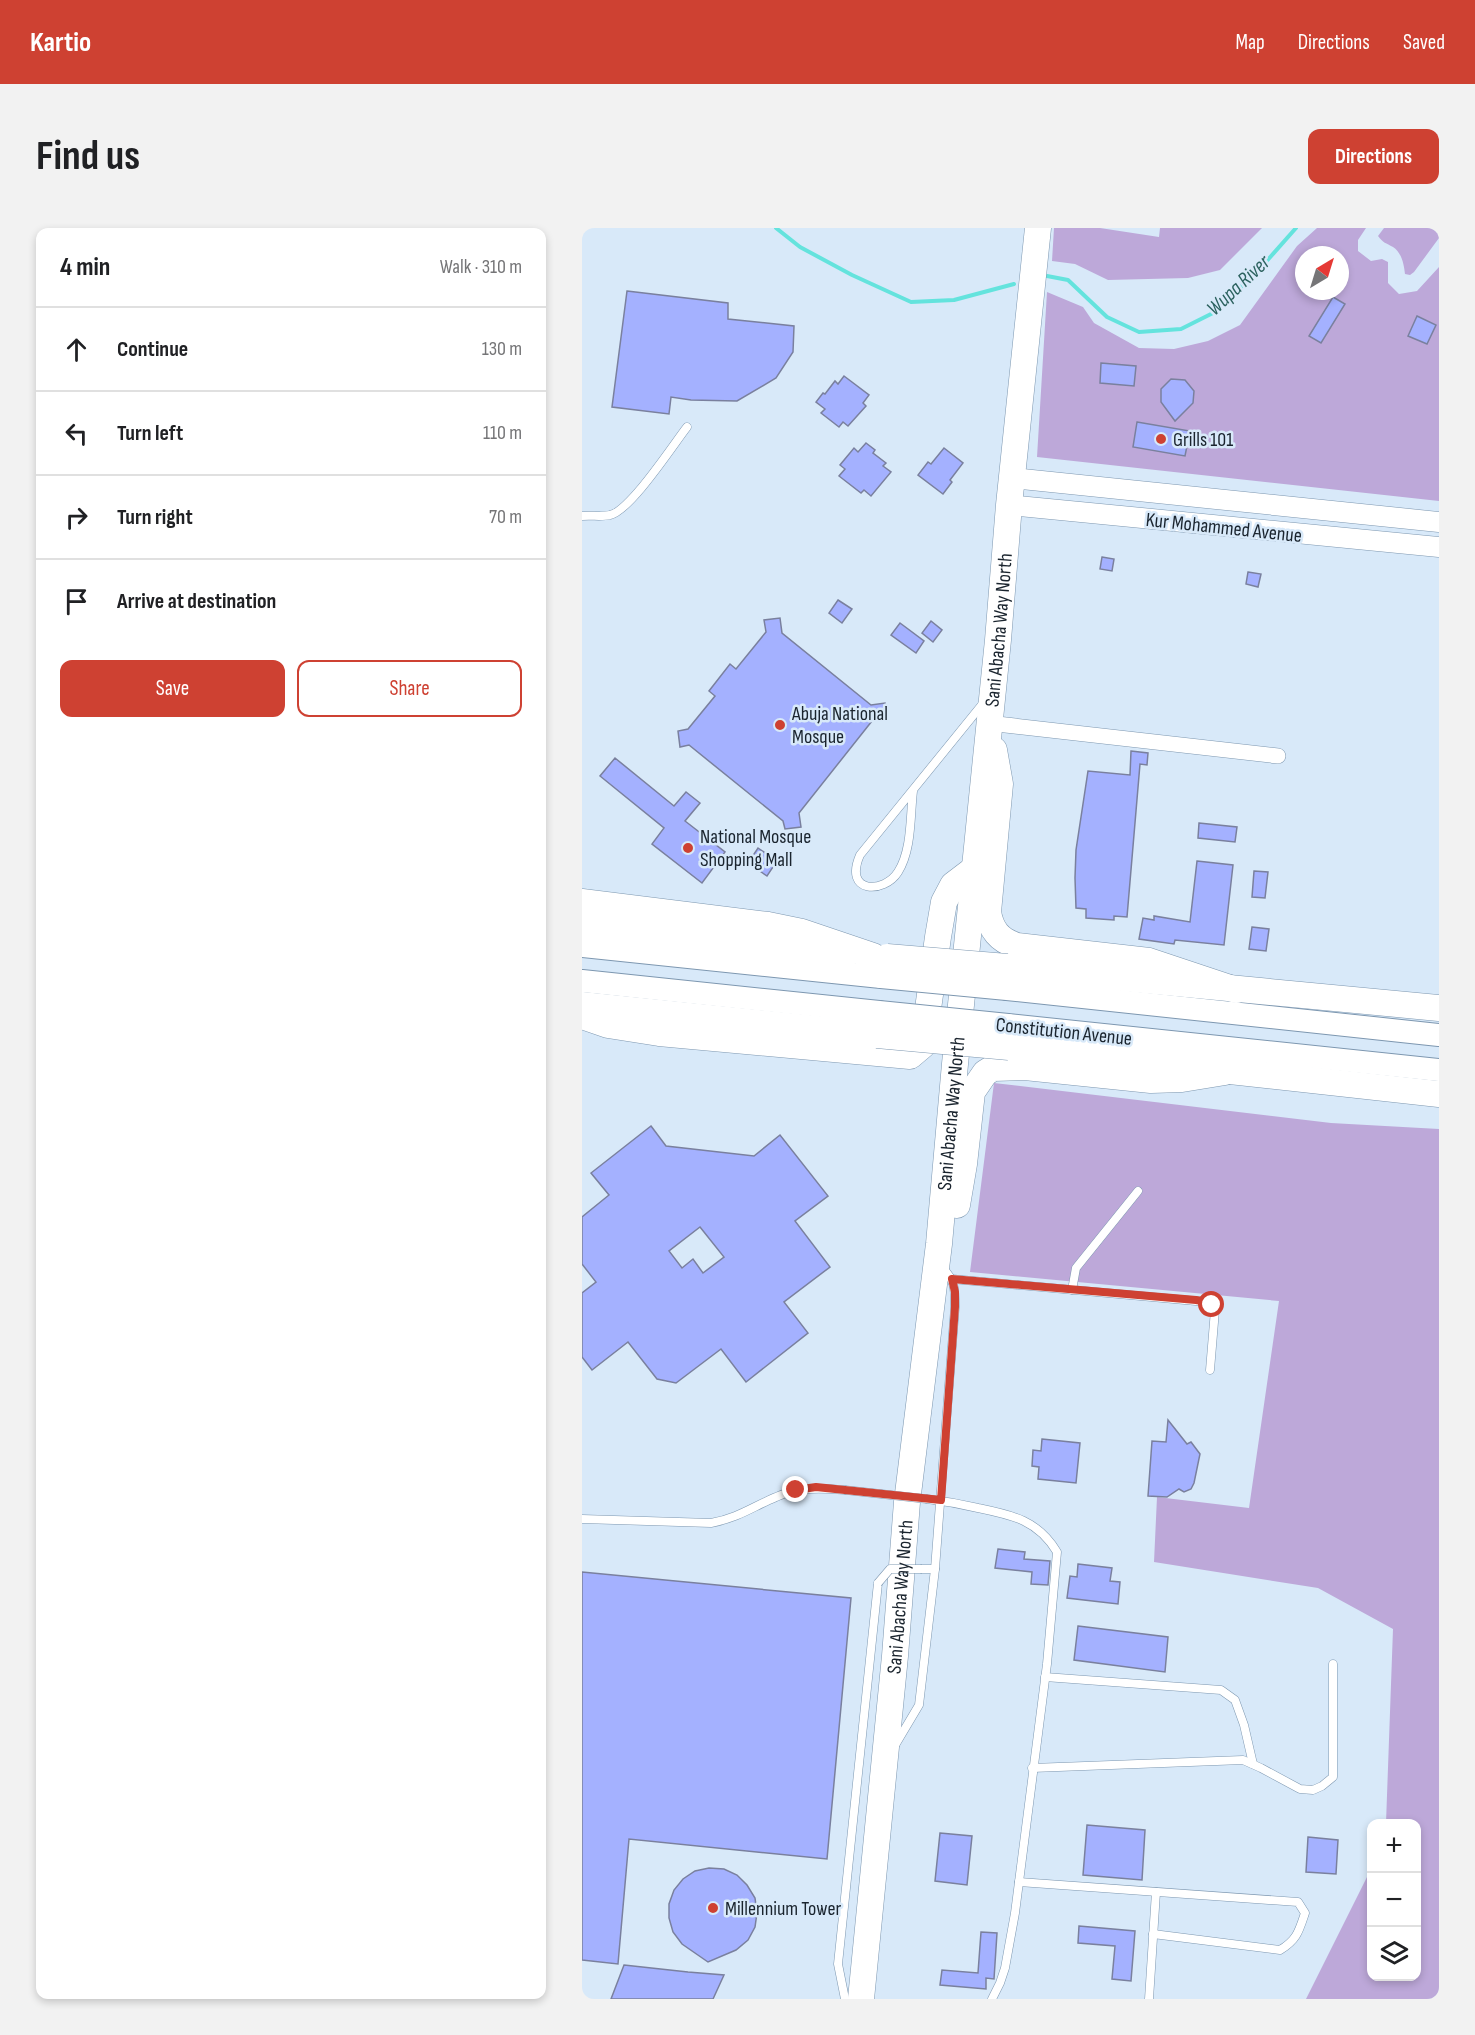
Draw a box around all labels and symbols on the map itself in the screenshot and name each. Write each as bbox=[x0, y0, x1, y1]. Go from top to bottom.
north arrow bbox=[1295, 246, 1349, 300]
water label: Wupa River bbox=[1202, 249, 1276, 321]
place label: Grills 101 bbox=[1173, 428, 1233, 452]
marker: Grills 101 bbox=[1154, 432, 1168, 446]
street label: Kur Mohammed Avenue bbox=[1145, 508, 1303, 548]
street label: Sani Abacha Way North bbox=[980, 552, 1018, 708]
place label: Abuja National Mosque bbox=[791, 702, 888, 749]
marker: Abuja National Mosque bbox=[773, 718, 787, 732]
place label: National Mosque Shopping Mall bbox=[700, 825, 811, 872]
marker: National Mosque Shopping Mall bbox=[681, 841, 695, 855]
street label: Constitution Avenue bbox=[995, 1013, 1133, 1051]
street label: Sani Abacha Way North bbox=[933, 1036, 971, 1192]
route start bbox=[1198, 1291, 1224, 1317]
route end bbox=[782, 1476, 808, 1502]
street label: Sani Abacha Way North bbox=[882, 1519, 919, 1675]
place label: Millennium Tower bbox=[725, 1897, 841, 1921]
marker: Millennium Tower bbox=[706, 1901, 720, 1915]

